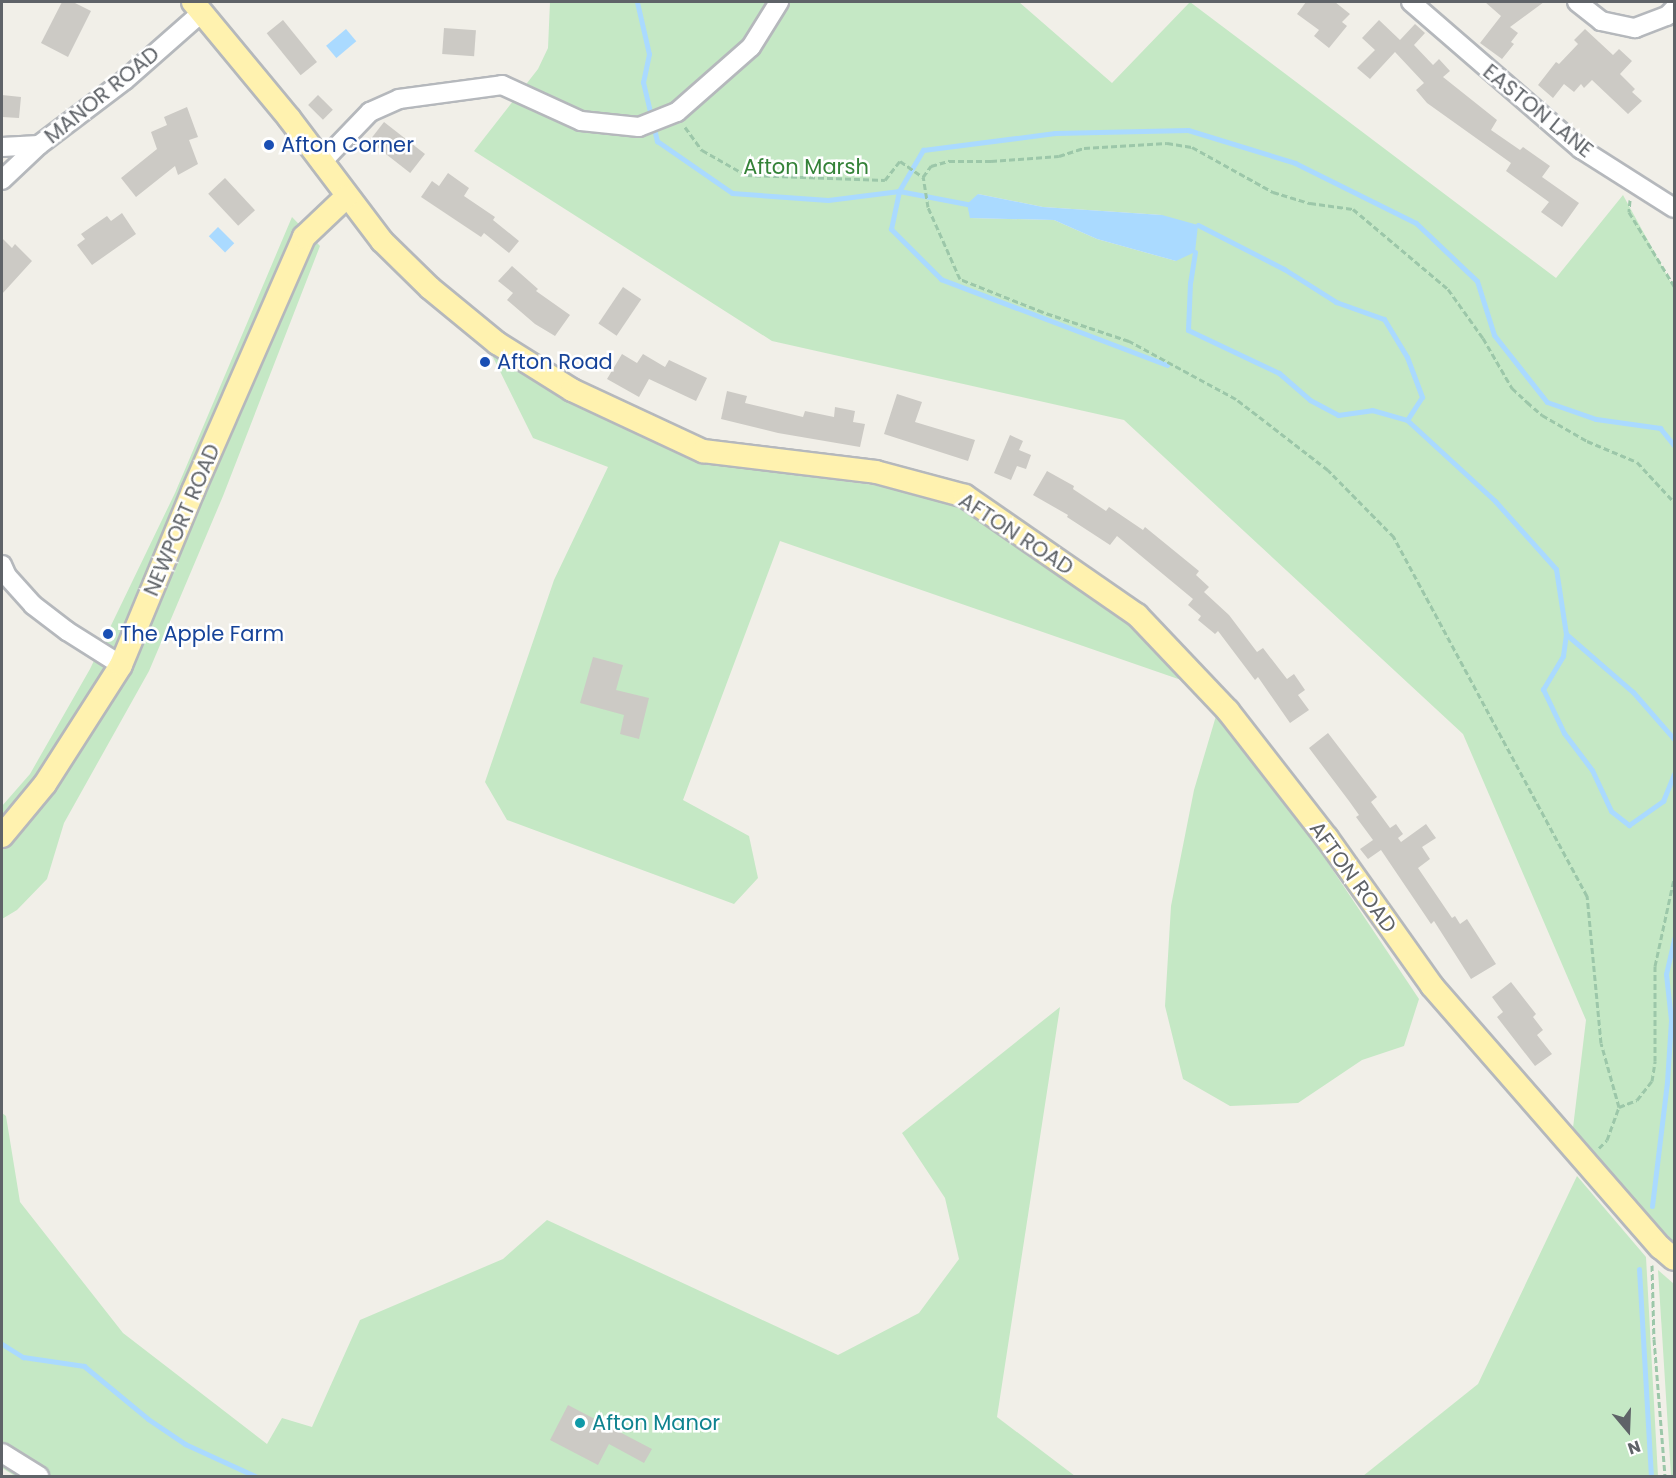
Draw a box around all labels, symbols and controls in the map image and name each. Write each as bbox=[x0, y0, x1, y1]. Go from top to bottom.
street label: MANOR ROAD bbox=[40, 41, 164, 149]
street label: EASTON LANE bbox=[1478, 59, 1598, 163]
place label: Afton Corner bbox=[281, 132, 414, 158]
marker: Afton Corner bbox=[262, 138, 276, 152]
park label: Afton Marsh bbox=[743, 154, 869, 180]
place label: Afton Road bbox=[497, 349, 613, 375]
marker: Afton Road bbox=[478, 355, 492, 369]
street label: NEWPORT ROAD bbox=[139, 440, 225, 600]
street label: AFTON ROAD bbox=[954, 488, 1078, 580]
place label: The Apple Farm bbox=[120, 621, 284, 647]
marker: The Apple Farm bbox=[101, 627, 115, 641]
street label: AFTON ROAD bbox=[1304, 817, 1402, 937]
north arrow bbox=[1598, 1400, 1658, 1460]
place label: Afton Manor bbox=[592, 1410, 720, 1436]
marker: Afton Manor bbox=[573, 1416, 587, 1430]
text: N bbox=[1625, 1435, 1643, 1460]

